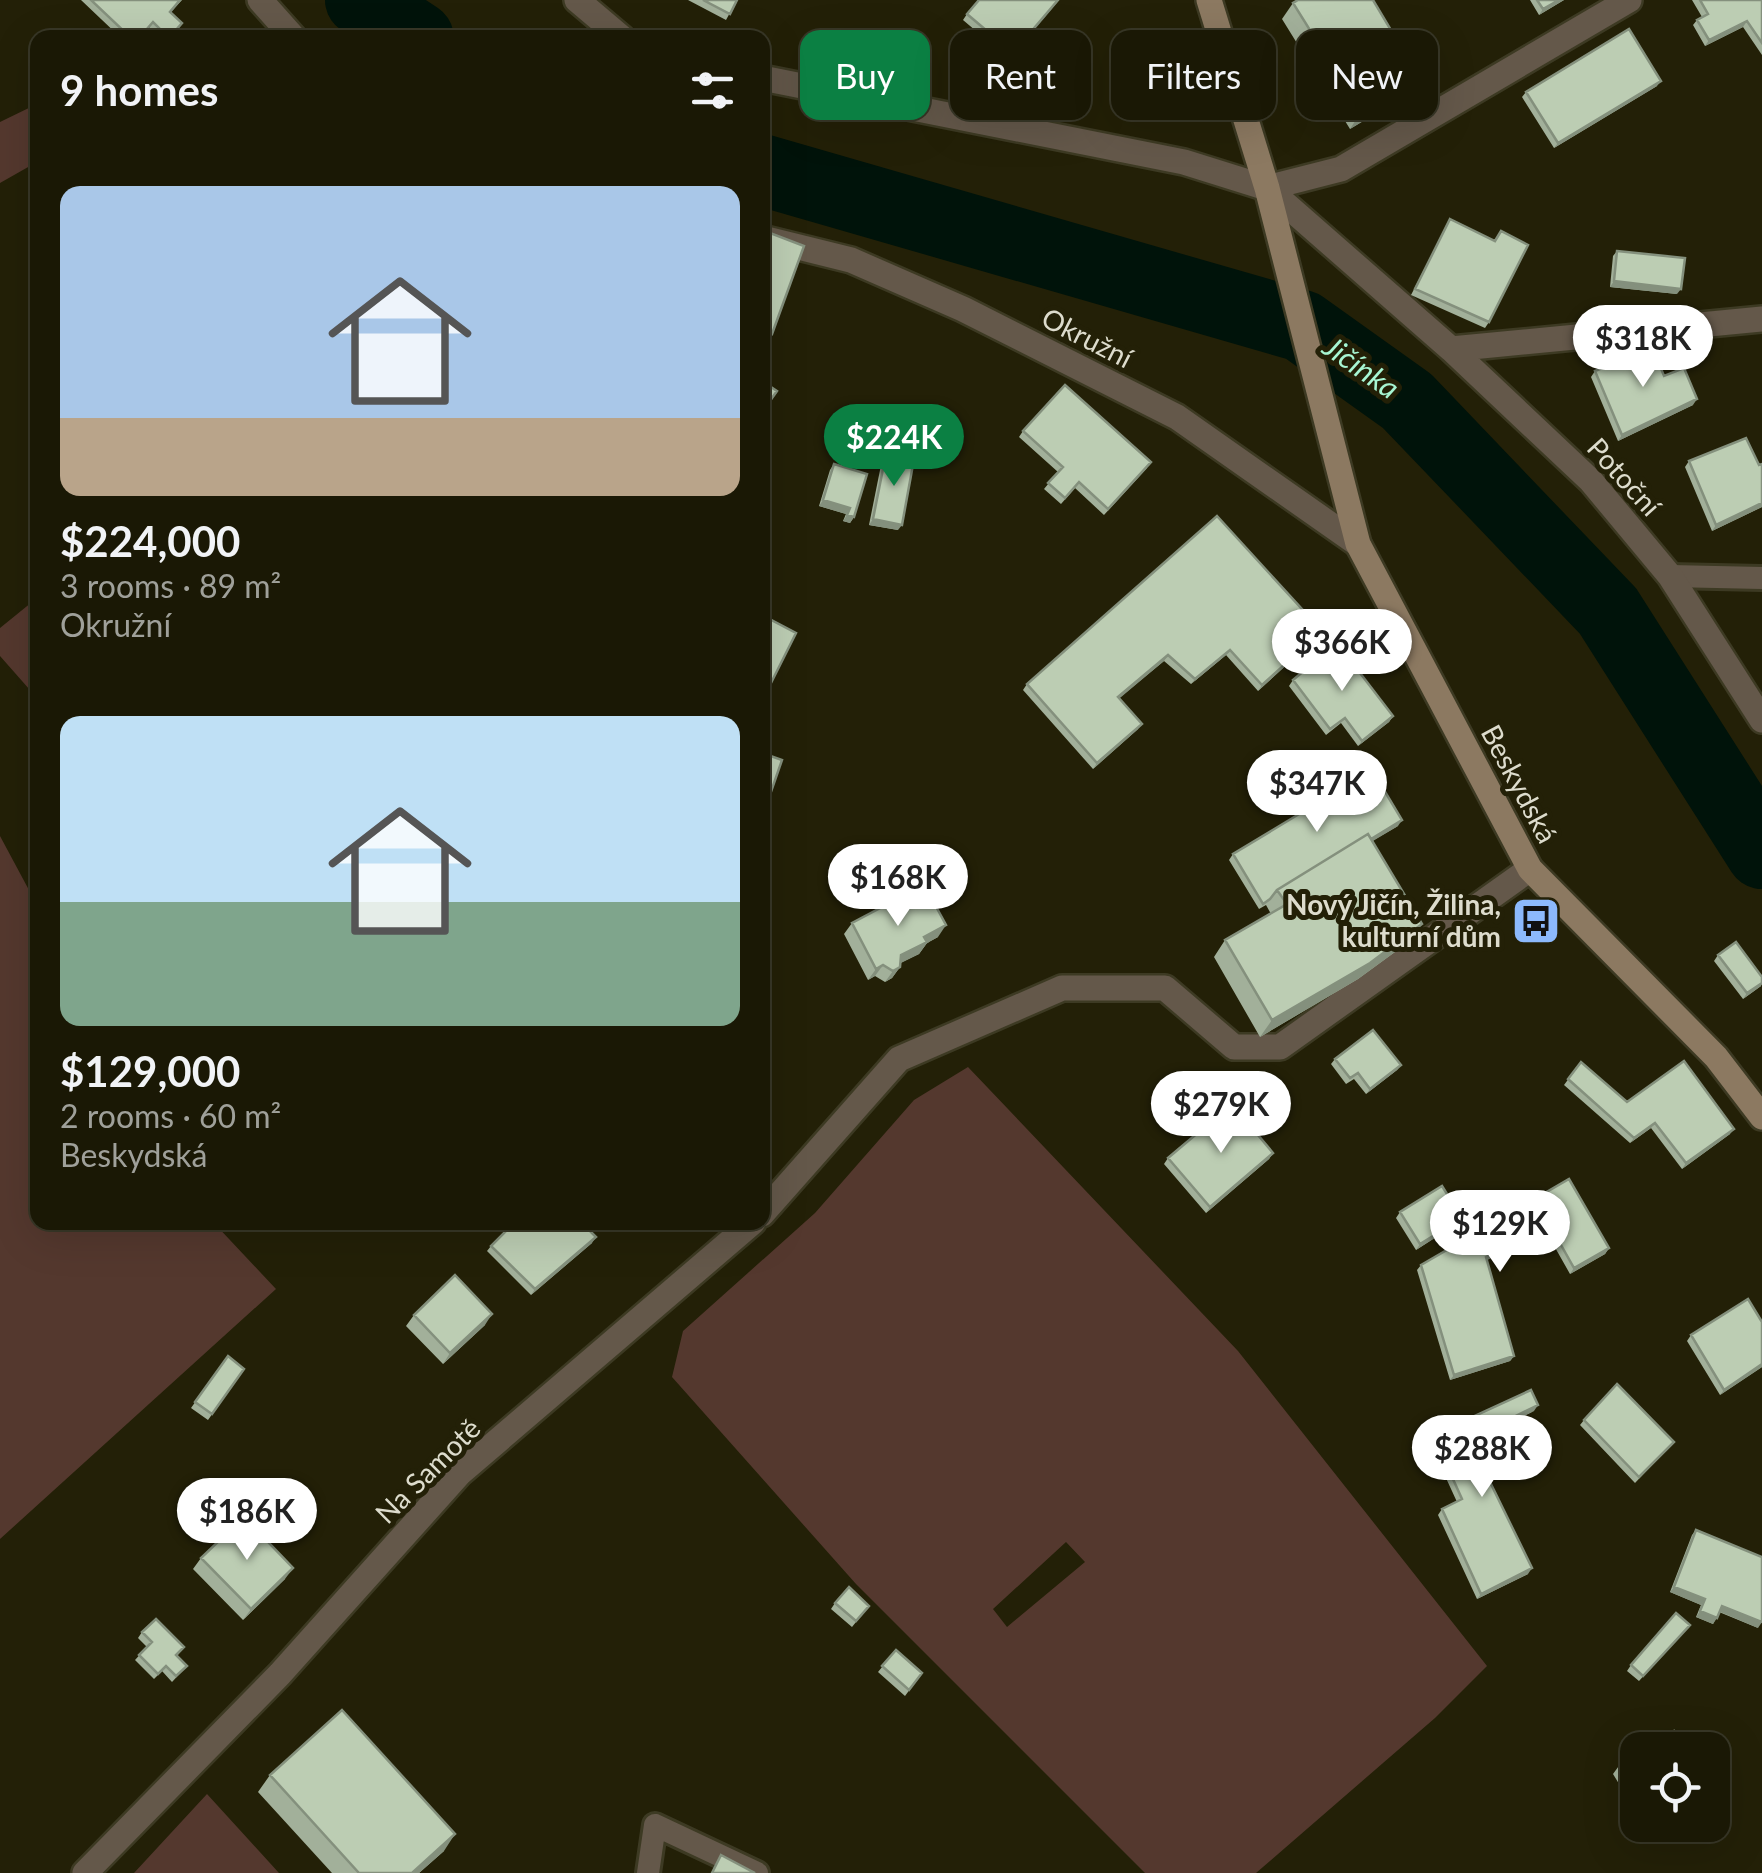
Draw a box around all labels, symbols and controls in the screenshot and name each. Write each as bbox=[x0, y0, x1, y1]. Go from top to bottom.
chip: Buy bbox=[800, 30, 930, 120]
chip: Rent bbox=[950, 30, 1091, 120]
chip: Filters bbox=[1111, 30, 1276, 120]
chip: New bbox=[1296, 30, 1438, 120]
icon: filters bbox=[685, 63, 740, 118]
text: 9 homes bbox=[60, 65, 218, 115]
icon: home bbox=[310, 251, 490, 431]
street label: Okružní bbox=[1036, 300, 1140, 375]
pin: $318K bbox=[1573, 305, 1713, 390]
text: $318K bbox=[1595, 318, 1691, 357]
water label: Jičínka bbox=[1317, 327, 1407, 405]
pin: $224K bbox=[824, 404, 964, 489]
text: $224K bbox=[846, 417, 942, 456]
street label: Potoční bbox=[1581, 430, 1669, 523]
text: $224,000 bbox=[60, 516, 240, 566]
text: 3 rooms · 89 m² bbox=[60, 566, 281, 605]
text: Okružní bbox=[60, 605, 171, 644]
pin: $366K bbox=[1272, 609, 1412, 694]
text: $366K bbox=[1294, 622, 1390, 661]
street label: Beskydská bbox=[1475, 719, 1565, 848]
pin: $347K bbox=[1247, 750, 1387, 835]
text: $347K bbox=[1269, 763, 1365, 802]
icon: home bbox=[310, 781, 490, 961]
pin: $168K bbox=[828, 844, 968, 929]
text: $168K bbox=[850, 857, 946, 896]
place label: Nový Jičín, Žilina, kulturní dům bbox=[1286, 887, 1501, 953]
bus stop icon: Nový Jičín, Žilina, kulturní dům bbox=[1510, 895, 1562, 947]
text: $129,000 bbox=[60, 1046, 240, 1096]
pin: $279K bbox=[1151, 1071, 1291, 1156]
text: $279K bbox=[1173, 1084, 1269, 1123]
text: 2 rooms · 60 m² bbox=[60, 1096, 281, 1135]
text: Beskydská bbox=[60, 1135, 207, 1174]
pin: $129K bbox=[1430, 1190, 1570, 1275]
text: $129K bbox=[1452, 1203, 1548, 1242]
street label: Na Samotě bbox=[368, 1411, 487, 1530]
pin: $288K bbox=[1412, 1415, 1552, 1500]
text: $288K bbox=[1434, 1428, 1530, 1467]
pin: $186K bbox=[177, 1478, 317, 1563]
text: $186K bbox=[199, 1491, 295, 1530]
map controls bbox=[1620, 1732, 1730, 1842]
button: locate bbox=[1620, 1732, 1730, 1842]

